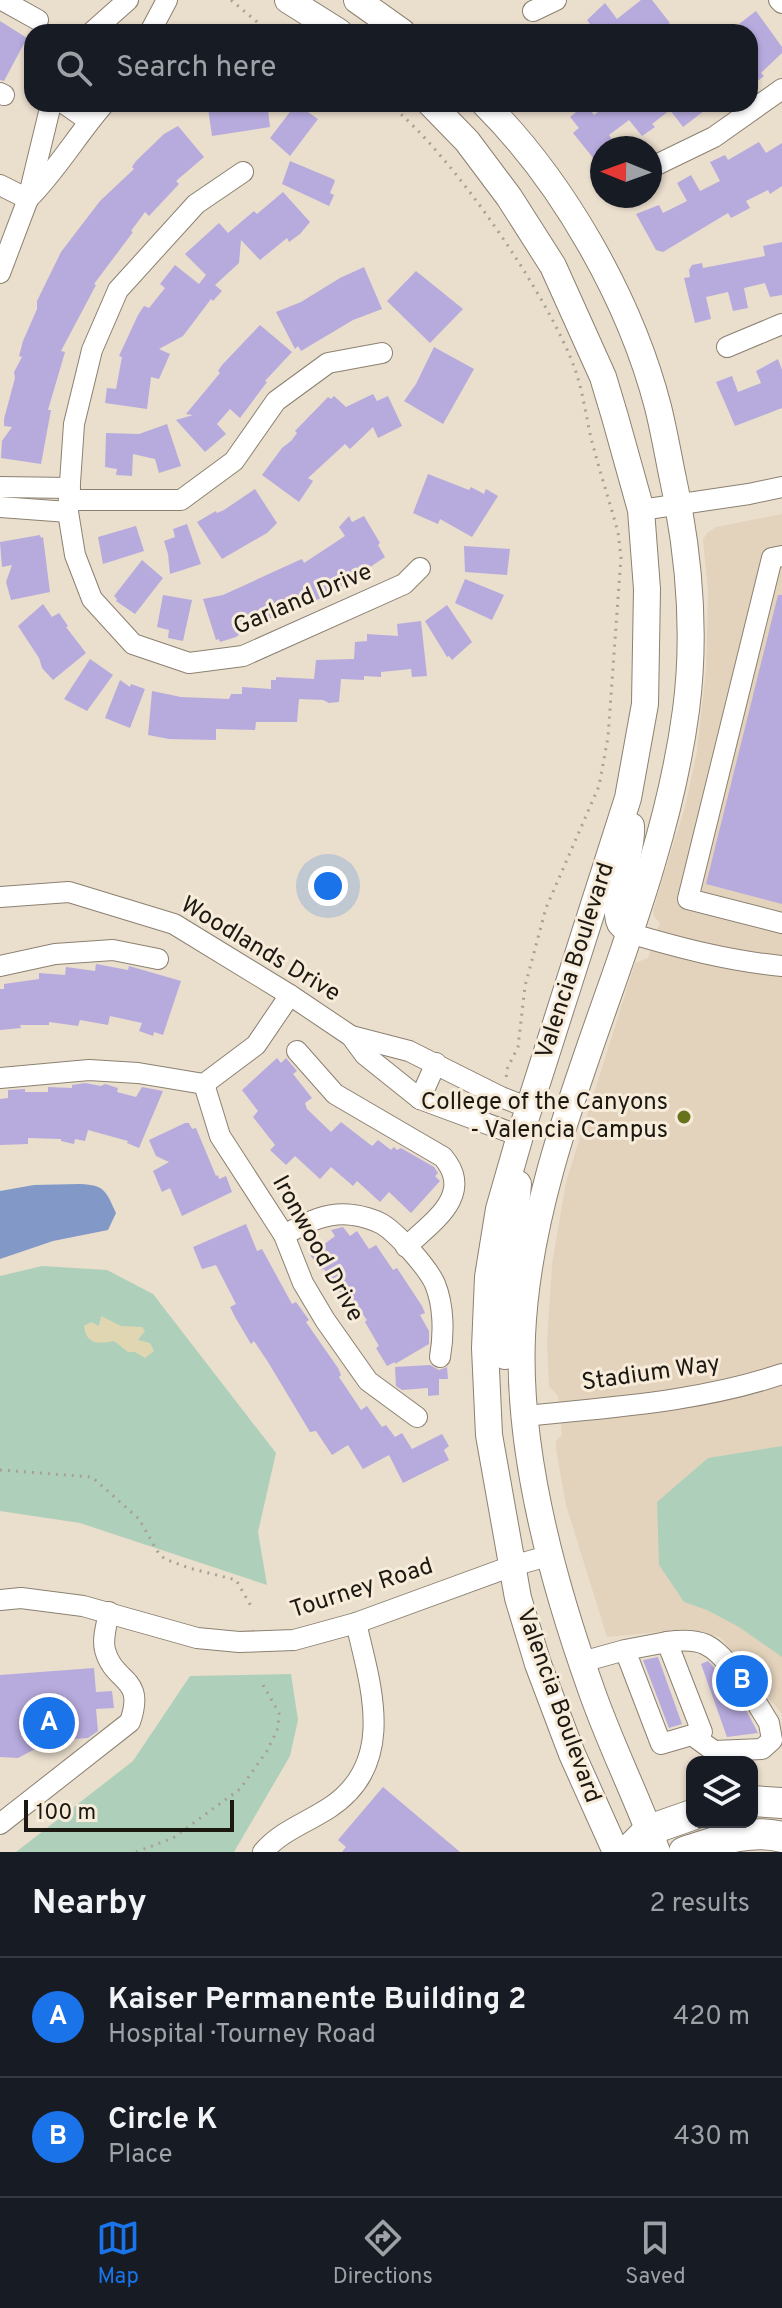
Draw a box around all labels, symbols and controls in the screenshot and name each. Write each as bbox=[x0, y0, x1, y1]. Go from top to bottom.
search box bbox=[24, 24, 758, 112]
icon: search bbox=[52, 46, 96, 90]
text: Search here bbox=[116, 50, 276, 87]
north arrow bbox=[590, 136, 662, 208]
street label: Garland Drive bbox=[229, 557, 377, 643]
street label: Valencia Boulevard bbox=[530, 859, 622, 1063]
your location bbox=[308, 866, 348, 906]
street label: Woodlands Drive bbox=[175, 891, 345, 1009]
place label: College of the Canyons - Valencia Campus bbox=[421, 1088, 668, 1146]
marker: College of the Canyons - Valencia Campus bbox=[675, 1108, 693, 1126]
street label: Ironwood Drive bbox=[264, 1171, 370, 1327]
street label: Stadium Way bbox=[580, 1349, 722, 1399]
street label: Tourney Road bbox=[287, 1552, 437, 1626]
street label: Valencia Boulevard bbox=[509, 1605, 607, 1807]
pin: B bbox=[716, 1651, 768, 1711]
pin: A bbox=[23, 1693, 75, 1753]
map controls bbox=[686, 1756, 758, 1828]
button: layers bbox=[686, 1756, 758, 1828]
scale bar bbox=[24, 1796, 234, 1832]
text: 100 m bbox=[36, 1800, 96, 1827]
text: Nearby bbox=[32, 1883, 147, 1926]
text: 2 results bbox=[650, 1888, 750, 1921]
text: Kaiser Permanente Building 2 bbox=[108, 1982, 526, 2019]
text: A bbox=[49, 2001, 67, 2034]
text: 420 m bbox=[673, 2001, 750, 2034]
text: Hospital · Tourney Road bbox=[108, 2019, 376, 2052]
text: Circle K bbox=[108, 2102, 218, 2139]
text: B bbox=[49, 2121, 67, 2154]
text: 430 m bbox=[674, 2121, 750, 2154]
text: Place bbox=[108, 2139, 172, 2172]
tab: Map bbox=[96, 2216, 140, 2291]
tab: Directions bbox=[333, 2216, 433, 2291]
tab: Saved bbox=[625, 2216, 686, 2291]

